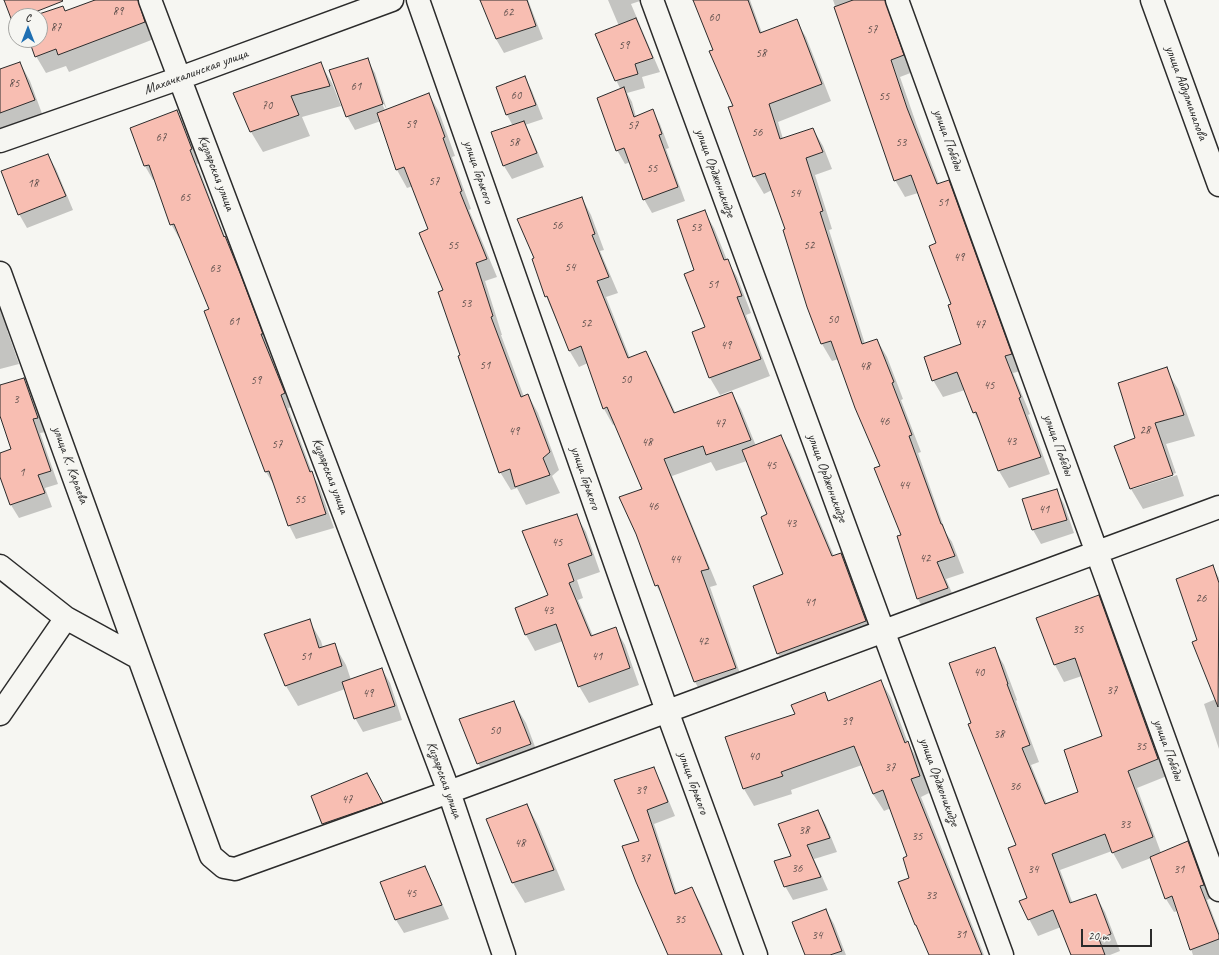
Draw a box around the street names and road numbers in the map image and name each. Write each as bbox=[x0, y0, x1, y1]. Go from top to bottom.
street label: улица Абдулманапова bbox=[1161, 43, 1211, 143]
street label: Махачкалинская улица bbox=[142, 45, 250, 99]
street label: улица Победы bbox=[929, 107, 967, 173]
street label: улица Орджоникидзе bbox=[691, 126, 739, 220]
street label: Кизлярская улица bbox=[194, 133, 238, 213]
street label: улица Горького bbox=[459, 138, 497, 206]
street label: улица Победы bbox=[1039, 412, 1077, 478]
street label: улица К. Караева bbox=[48, 424, 92, 506]
street label: улица Орджоникидзе bbox=[803, 431, 851, 525]
street label: Кизлярская улица bbox=[308, 436, 352, 516]
street label: улица Горького bbox=[566, 444, 604, 512]
street label: улица Победы bbox=[1149, 717, 1187, 783]
street label: улица Орджоникидзе bbox=[915, 735, 963, 829]
street label: Кизлярская улица bbox=[422, 739, 466, 821]
street label: улица Горького bbox=[674, 749, 712, 817]

